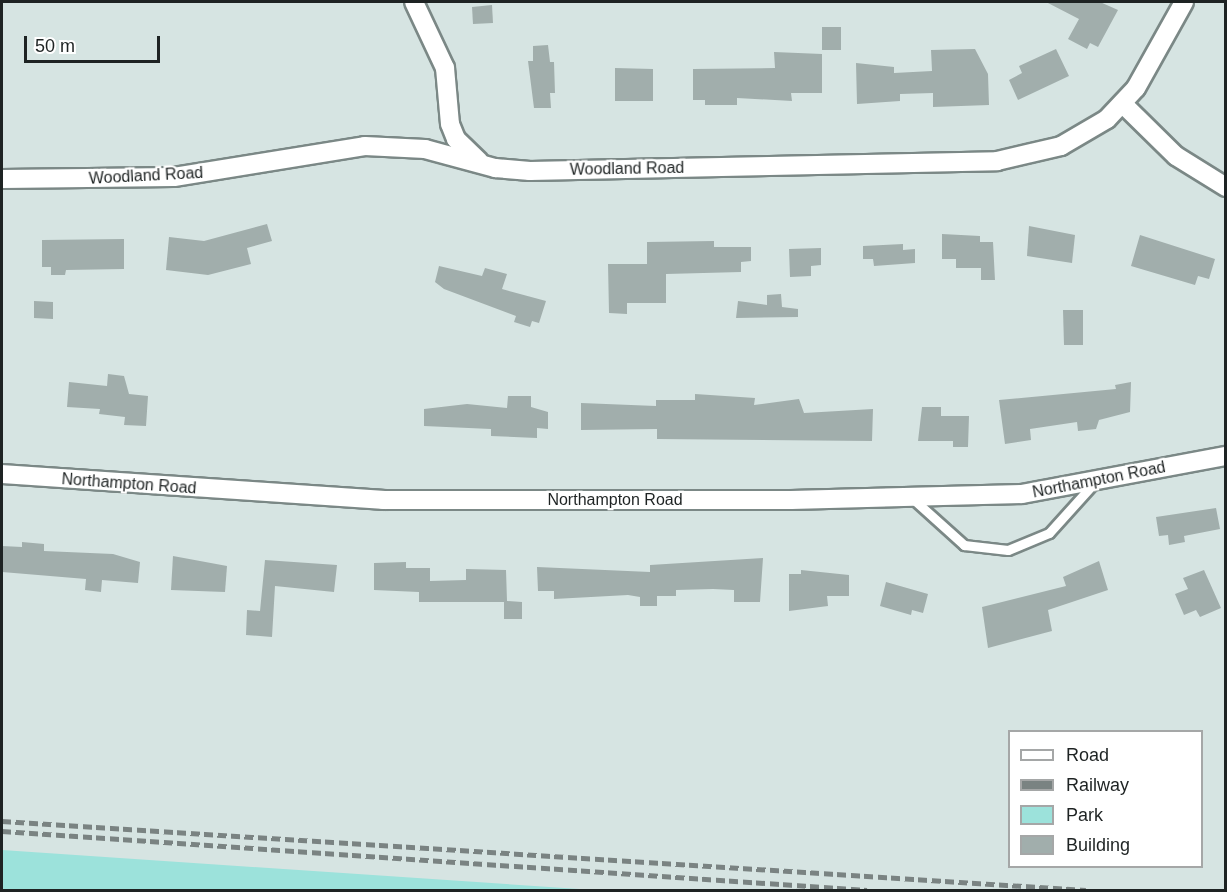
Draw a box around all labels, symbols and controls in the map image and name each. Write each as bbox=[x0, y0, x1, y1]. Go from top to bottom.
scale bar bbox=[27, 24, 164, 62]
text: 50 m bbox=[35, 36, 75, 56]
street label: Woodland Road bbox=[570, 158, 684, 180]
street label: Woodland Road bbox=[88, 163, 204, 189]
street label: Northampton Road bbox=[1031, 458, 1167, 502]
street label: Northampton Road bbox=[61, 470, 197, 498]
street label: Northampton Road bbox=[547, 490, 683, 510]
legend bbox=[1008, 730, 1203, 868]
text: Road bbox=[1066, 745, 1109, 765]
text: Railway bbox=[1066, 775, 1129, 795]
text: Park bbox=[1066, 805, 1103, 825]
text: Building bbox=[1066, 835, 1130, 855]

